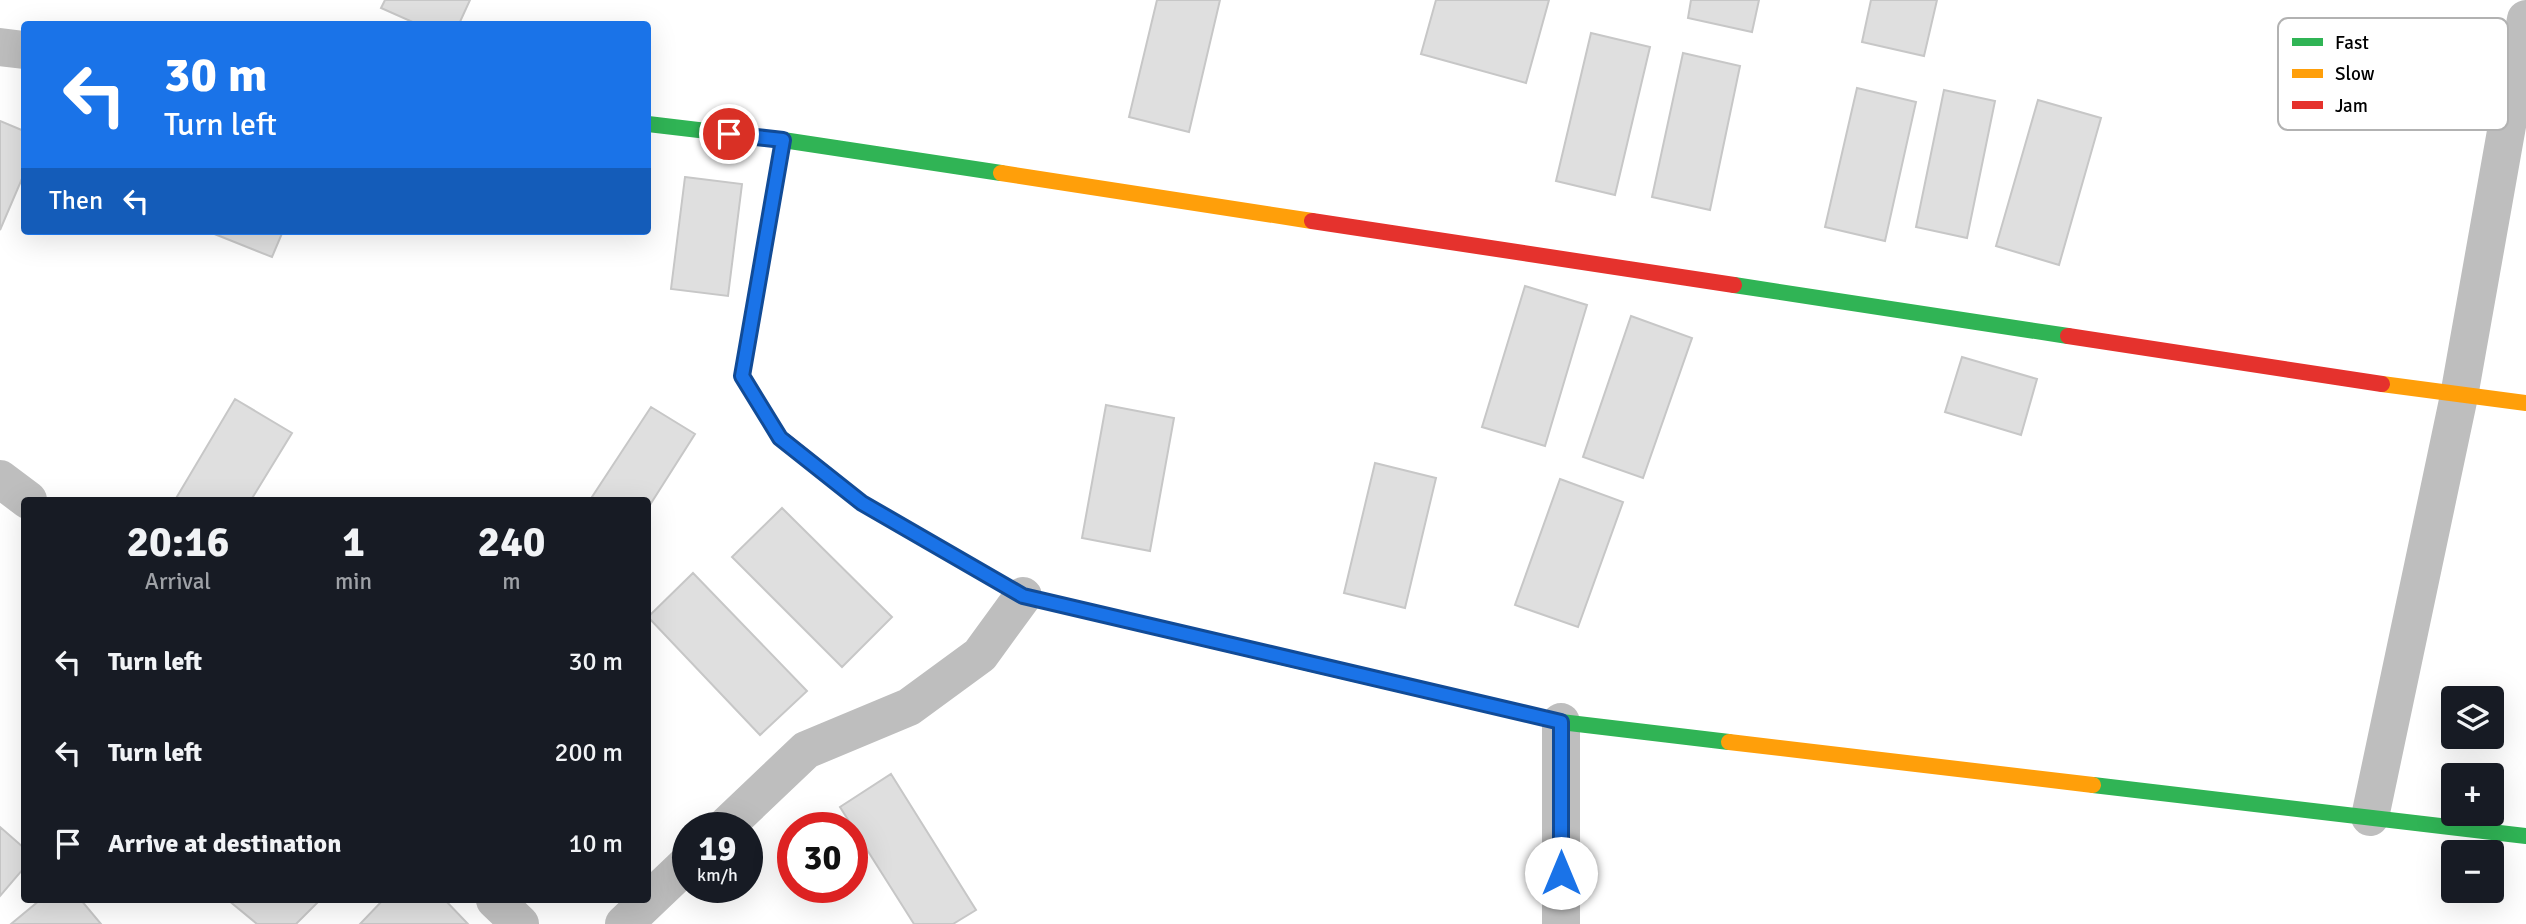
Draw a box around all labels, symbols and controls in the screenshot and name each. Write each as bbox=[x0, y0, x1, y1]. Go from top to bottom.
legend bbox=[2278, 18, 2508, 130]
text: Fast bbox=[2335, 31, 2369, 55]
text: 30 m bbox=[164, 45, 267, 105]
icon: left bbox=[49, 49, 140, 140]
text: Slow bbox=[2335, 62, 2375, 86]
text: Jam bbox=[2335, 94, 2368, 118]
pin bbox=[699, 104, 759, 164]
text: Turn left bbox=[164, 105, 277, 144]
icon: arrive bbox=[710, 115, 748, 153]
icon: left bbox=[117, 182, 155, 220]
text: Then bbox=[49, 185, 103, 217]
text: 20:16 bbox=[126, 517, 230, 568]
text: 1 bbox=[342, 517, 365, 568]
text: 240 bbox=[477, 517, 546, 568]
text: Arrival bbox=[145, 567, 211, 596]
text: min bbox=[335, 567, 372, 596]
text: m bbox=[502, 567, 521, 596]
icon: left bbox=[49, 643, 87, 681]
text: Turn left bbox=[108, 646, 202, 678]
text: 30 m bbox=[568, 646, 623, 678]
map controls bbox=[2441, 686, 2504, 903]
button: layers bbox=[2441, 686, 2504, 749]
icon: left bbox=[49, 734, 87, 772]
text: Turn left bbox=[108, 737, 202, 769]
text: 200 m bbox=[554, 737, 623, 769]
button: + bbox=[2441, 763, 2504, 826]
speed limit sign: 30 bbox=[777, 812, 868, 903]
icon: arrive bbox=[49, 825, 87, 863]
text: 19 bbox=[699, 827, 736, 870]
text: Arrive at destination bbox=[108, 828, 341, 860]
text: 10 m bbox=[568, 828, 623, 860]
position arrow bbox=[1524, 836, 1598, 910]
button: − bbox=[2441, 840, 2504, 903]
text: km/h bbox=[697, 864, 738, 886]

